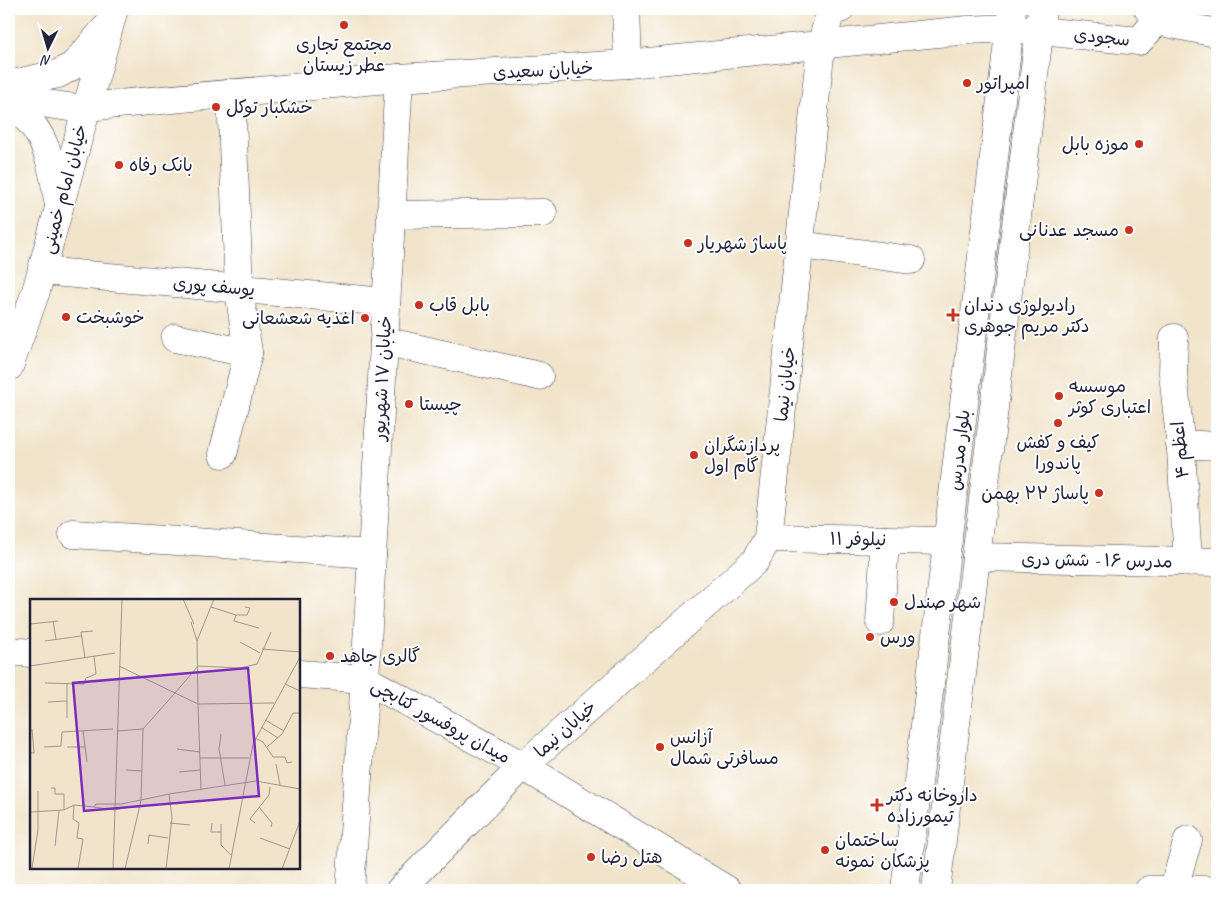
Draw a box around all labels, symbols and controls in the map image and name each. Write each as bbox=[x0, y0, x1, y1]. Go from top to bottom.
marker: مجتمع تجاری عطر زیستان bbox=[338, 19, 350, 31]
north arrow bbox=[22, 22, 72, 72]
street label: سجودی bbox=[1073, 23, 1131, 51]
place label: مجتمع تجاری عطر زیستان bbox=[296, 33, 392, 76]
text: N bbox=[40, 51, 52, 69]
street label: خیابان سعیدی bbox=[492, 56, 594, 84]
place label: امپراتور bbox=[975, 72, 1030, 95]
marker: امپراتور bbox=[961, 77, 973, 89]
place label: خشکبار توکل bbox=[226, 96, 313, 118]
marker: خشکبار توکل bbox=[210, 101, 222, 113]
street label: خیابان امام خمینی bbox=[36, 122, 95, 257]
place label: موزه بابل bbox=[1062, 133, 1129, 155]
marker: موزه بابل bbox=[1133, 138, 1145, 150]
place label: بانک رفاه bbox=[129, 154, 193, 176]
marker: بانک رفاه bbox=[113, 159, 125, 171]
place label: مسجد عدنانی bbox=[1019, 219, 1119, 241]
marker: مسجد عدنانی bbox=[1123, 224, 1135, 236]
place label: پاساژ شهریار bbox=[696, 232, 787, 255]
marker: پاساژ شهریار bbox=[682, 237, 694, 249]
street label: یوسف پوری bbox=[172, 271, 256, 302]
place label: بابل قاب bbox=[429, 294, 490, 316]
place label: رادیولوژی دندان دکتر مریم جوهری bbox=[964, 294, 1090, 340]
marker: بابل قاب bbox=[413, 299, 425, 311]
place label: خوشبخت bbox=[76, 306, 145, 328]
place label: اغذیه شعشعانی bbox=[242, 307, 355, 329]
marker: رادیولوژی دندان دکتر مریم جوهری bbox=[946, 308, 960, 322]
marker: خوشبخت bbox=[60, 311, 72, 323]
marker: اغذیه شعشعانی bbox=[359, 312, 371, 324]
street label: خیابان ۱۷ شهریور bbox=[368, 315, 396, 443]
street label: خیابان نیما bbox=[770, 345, 800, 423]
place label: موسسه اعتباری کوثر bbox=[1067, 375, 1151, 418]
marker: موسسه اعتباری کوثر bbox=[1053, 390, 1065, 402]
place label: چیستا bbox=[419, 393, 462, 416]
marker: چیستا bbox=[403, 398, 415, 410]
street label: بلوار مدرس bbox=[943, 408, 975, 492]
marker: کیف و کفش پاندورا bbox=[1052, 417, 1064, 429]
street label: اعظم ۴ bbox=[1167, 420, 1196, 479]
place label: کیف و کفش پاندورا bbox=[1017, 431, 1100, 475]
place label: پردازشگران گام اول bbox=[704, 434, 780, 480]
marker: پردازشگران گام اول bbox=[688, 449, 700, 461]
place label: پاساژ ۲۲ بهمن bbox=[981, 482, 1089, 505]
marker: پاساژ ۲۲ بهمن bbox=[1093, 487, 1105, 499]
street label: نیلوفر ۱۱ bbox=[830, 528, 886, 551]
street label: مدرس ۱۶ - شش دری bbox=[1021, 548, 1173, 572]
place label: شهر صندل bbox=[904, 591, 981, 613]
marker: شهر صندل bbox=[888, 596, 900, 608]
inset map bbox=[30, 599, 300, 869]
place label: ورس bbox=[880, 626, 915, 648]
marker: ورس bbox=[864, 631, 876, 643]
place label: گالری جاهد bbox=[340, 645, 420, 667]
marker: گالری جاهد bbox=[324, 650, 336, 662]
street label: میدان پروفسور کتابچی bbox=[367, 674, 514, 769]
street label: خیابان نیما bbox=[530, 696, 600, 762]
place label: آزانس مسافرتی شمال bbox=[670, 726, 779, 769]
marker: آزانس مسافرتی شمال bbox=[654, 741, 666, 753]
place label: داروخانه دکتر تیمورزاده bbox=[885, 784, 978, 827]
marker: داروخانه دکتر تیمورزاده bbox=[871, 799, 883, 811]
place label: ساختمان پزشکان نمونه bbox=[835, 829, 930, 873]
marker: ساختمان پزشکان نمونه bbox=[819, 844, 831, 856]
place label: هتل رضا bbox=[601, 846, 662, 868]
marker: هتل رضا bbox=[585, 851, 597, 863]

